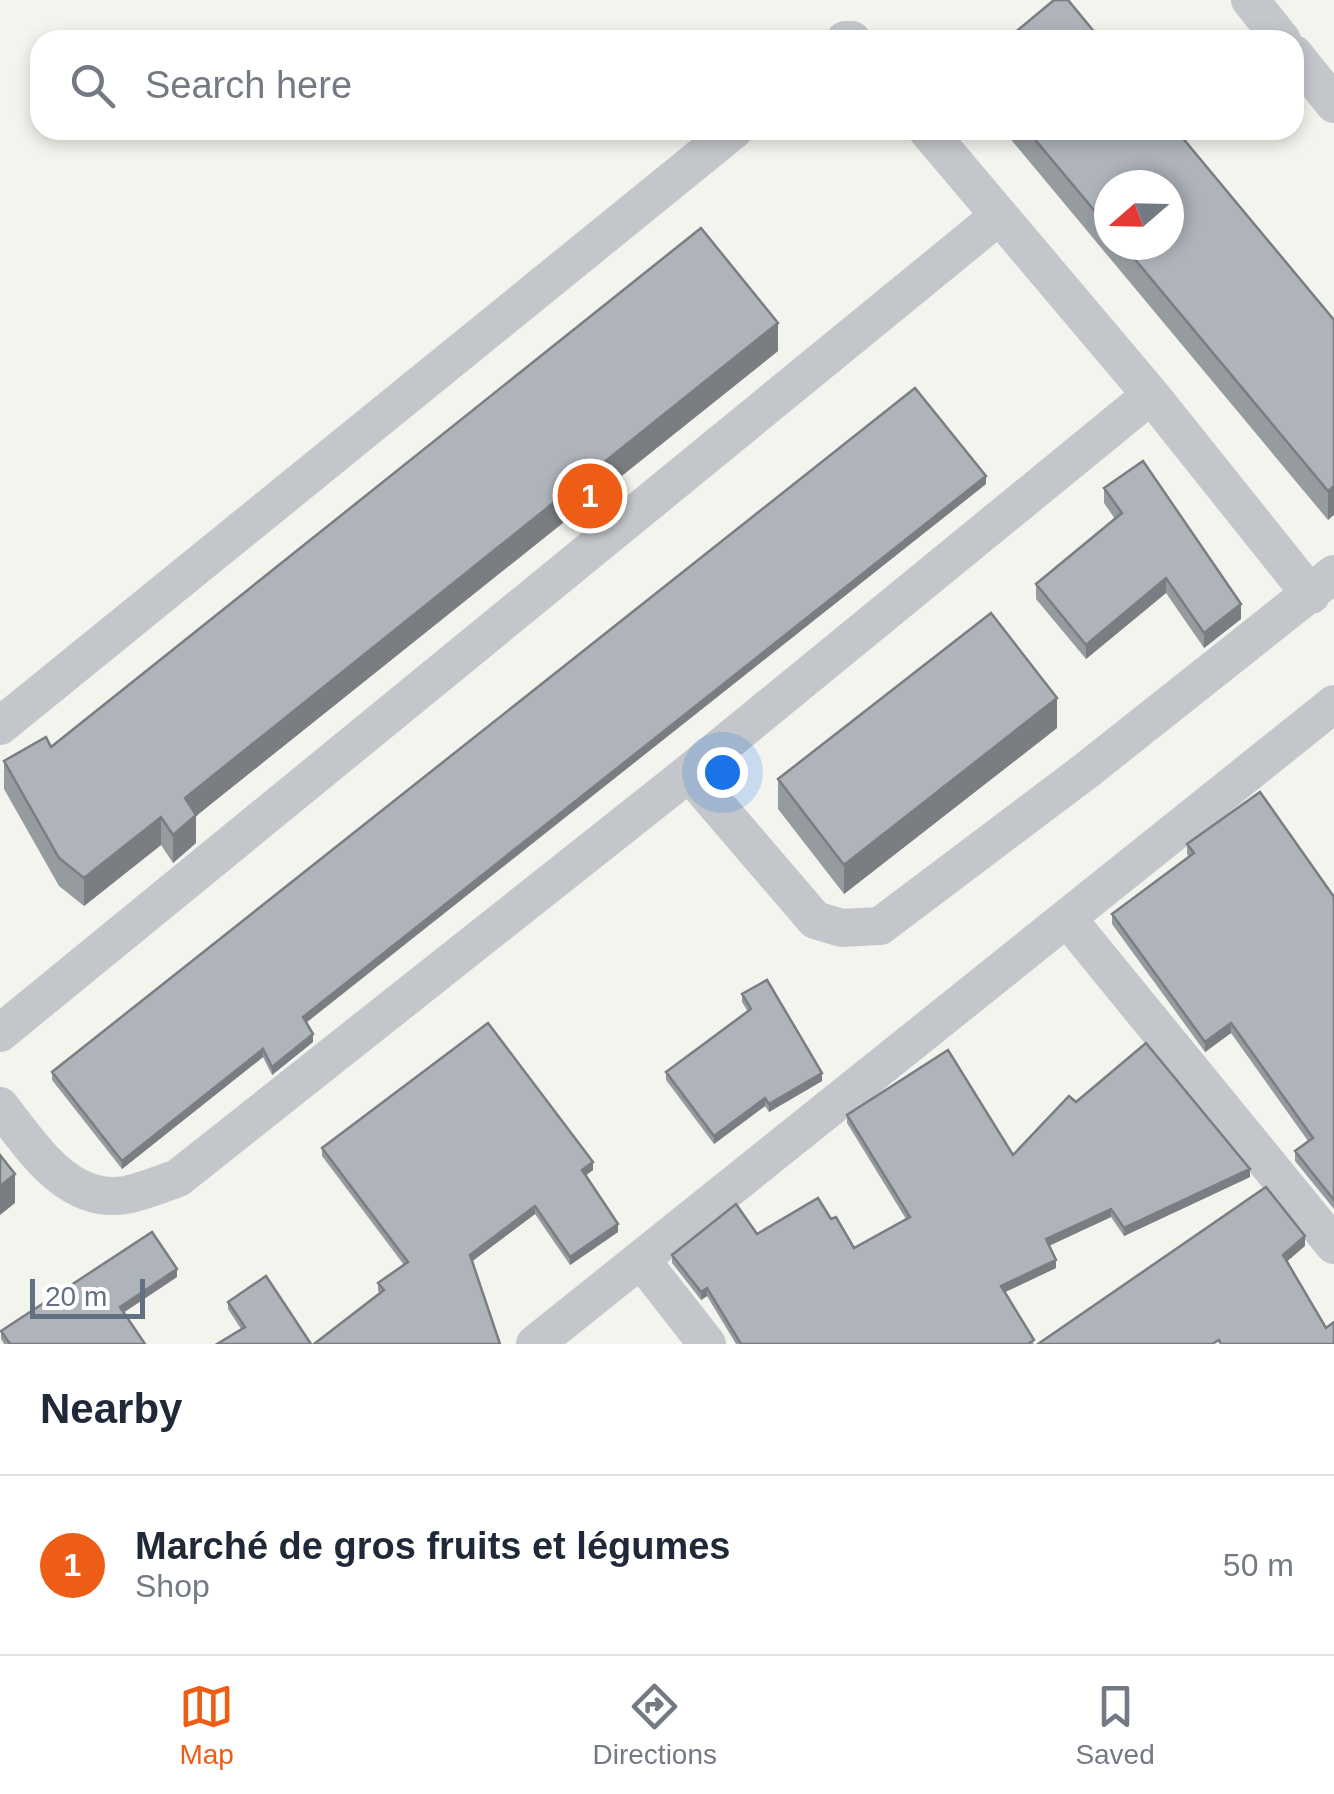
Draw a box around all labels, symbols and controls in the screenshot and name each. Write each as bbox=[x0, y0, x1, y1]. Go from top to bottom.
search box bbox=[30, 30, 1304, 140]
icon: search bbox=[65, 58, 120, 113]
text: Search here bbox=[145, 64, 352, 106]
north arrow bbox=[1094, 170, 1184, 260]
pin: 1 bbox=[558, 458, 622, 534]
your location bbox=[697, 747, 748, 798]
scale bar bbox=[30, 1274, 145, 1318]
text: 20 m bbox=[45, 1281, 107, 1312]
text: Nearby bbox=[40, 1385, 182, 1432]
text: Marché de gros fruits et légumes bbox=[135, 1525, 731, 1567]
text: 1 bbox=[64, 1547, 81, 1583]
text: 50 m bbox=[1223, 1547, 1294, 1583]
text: Shop bbox=[135, 1568, 210, 1604]
tab: Map bbox=[179, 1679, 234, 1771]
tab: Directions bbox=[593, 1679, 717, 1771]
tab: Saved bbox=[1075, 1679, 1155, 1771]

